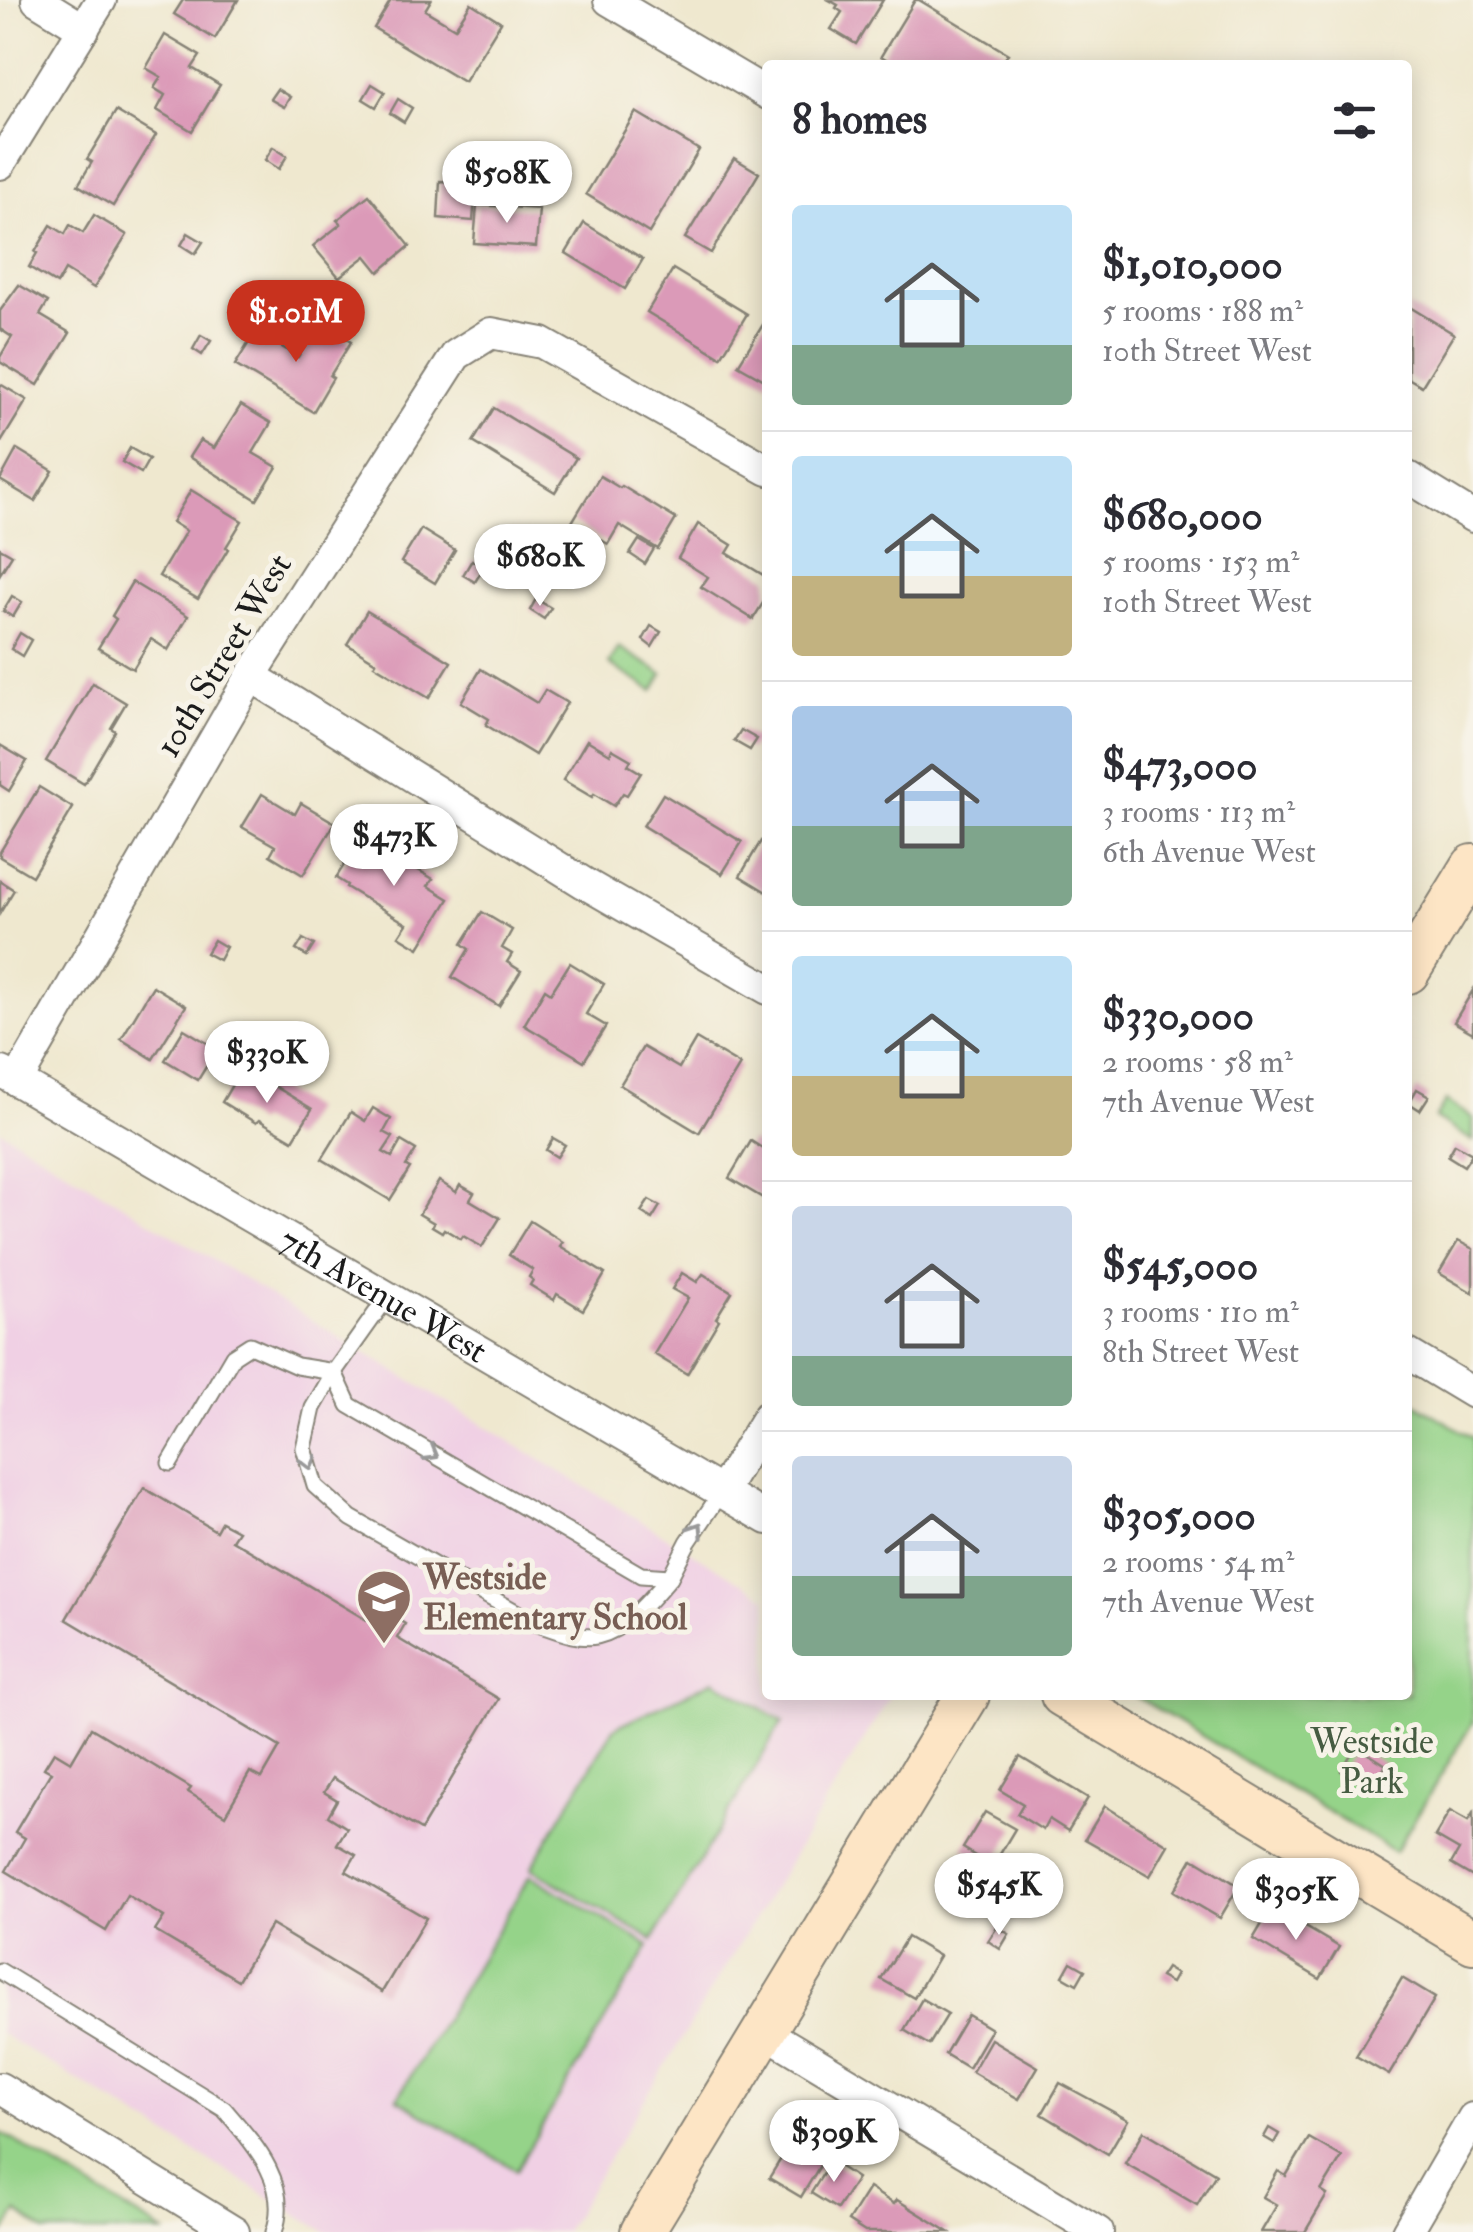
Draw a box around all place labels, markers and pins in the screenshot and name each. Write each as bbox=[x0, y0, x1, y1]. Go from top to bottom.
pin: $508K bbox=[437, 141, 577, 226]
pin: $1.01M bbox=[215, 280, 377, 365]
pin: $680K bbox=[470, 524, 610, 609]
pin: $473K bbox=[324, 804, 464, 889]
pin: $330K bbox=[197, 1021, 337, 1106]
place label: Westside Elementary School bbox=[422, 1556, 688, 1641]
school or university icon: Westside Elementary School bbox=[354, 1567, 414, 1646]
pin: $545K bbox=[929, 1853, 1069, 1938]
pin: $305K bbox=[1226, 1858, 1366, 1943]
pin: $309K bbox=[764, 2100, 904, 2185]

